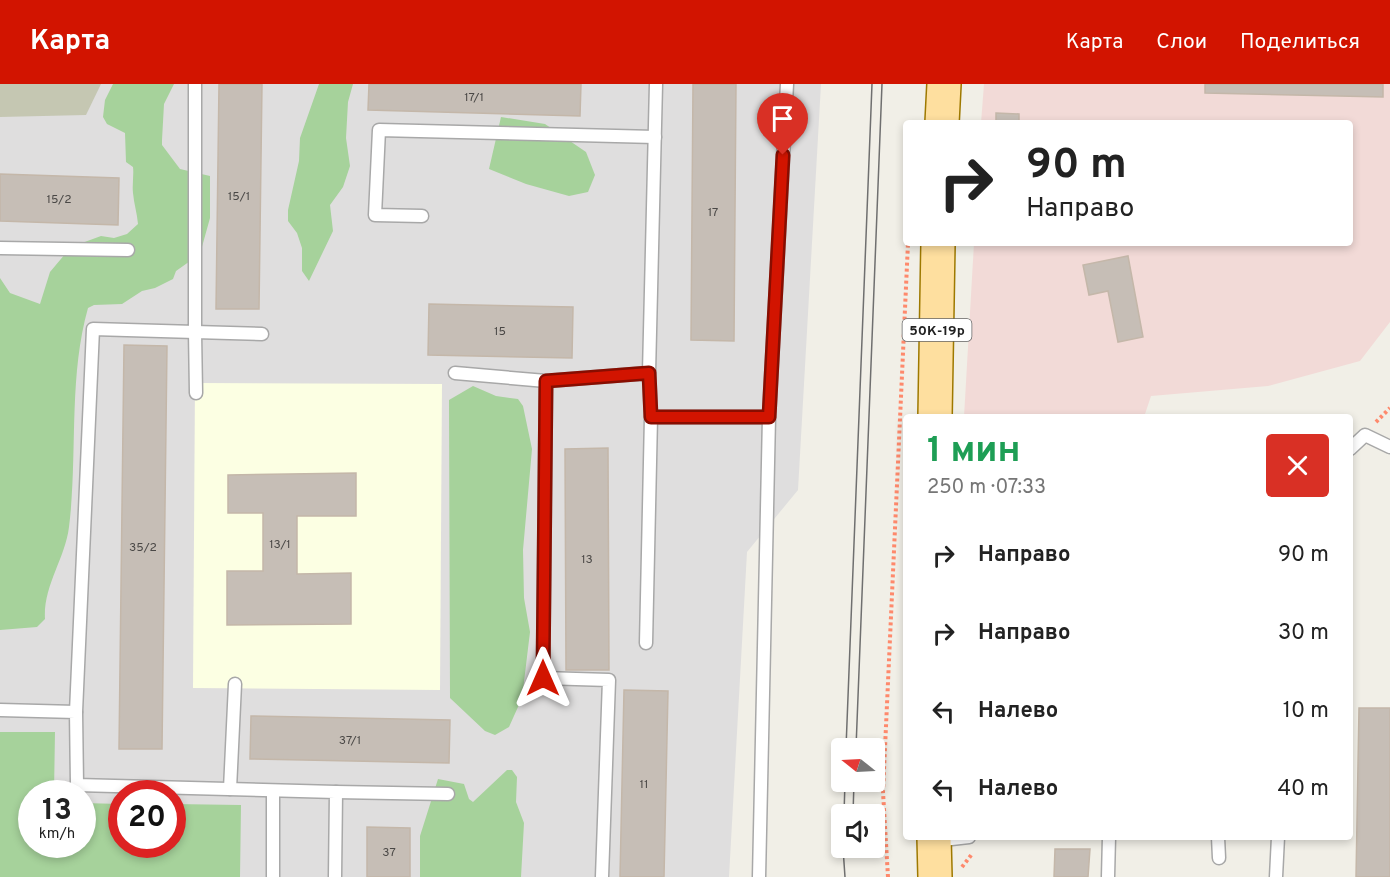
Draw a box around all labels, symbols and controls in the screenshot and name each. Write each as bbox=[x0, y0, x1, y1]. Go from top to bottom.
text: Карта bbox=[30, 24, 110, 60]
text: Карта bbox=[1066, 29, 1123, 56]
text: Слои bbox=[1156, 29, 1207, 56]
text: Поделиться bbox=[1240, 29, 1360, 56]
house number: 17/1 bbox=[464, 90, 484, 106]
pin bbox=[757, 93, 808, 155]
icon: arrive bbox=[766, 102, 799, 135]
text: 90 m bbox=[1026, 140, 1127, 193]
icon: right bbox=[927, 144, 1005, 222]
house number: 15/1 bbox=[228, 189, 250, 205]
house number: 15/2 bbox=[46, 192, 72, 208]
text: Направо bbox=[1026, 192, 1134, 226]
house number: 17 bbox=[708, 205, 718, 221]
road number: 50К-19р bbox=[902, 319, 972, 341]
house number: 15 bbox=[494, 324, 506, 340]
text: 1 мин bbox=[927, 429, 1021, 475]
button: close bbox=[1266, 434, 1329, 497]
text: 250 m · 07:33 bbox=[927, 475, 1046, 501]
house number: 13/1 bbox=[269, 537, 291, 553]
icon: right bbox=[927, 539, 960, 572]
house number: 35/2 bbox=[129, 540, 157, 556]
text: Направо bbox=[978, 542, 1070, 569]
text: 90 m bbox=[1278, 542, 1329, 569]
house number: 13 bbox=[581, 552, 593, 568]
icon: right bbox=[927, 617, 960, 650]
text: Направо bbox=[978, 620, 1070, 647]
text: 30 m bbox=[1278, 620, 1329, 647]
position arrow bbox=[511, 646, 575, 710]
icon: left bbox=[927, 695, 960, 728]
text: Налево bbox=[978, 698, 1058, 725]
text: 10 m bbox=[1283, 698, 1329, 725]
house number: 37/1 bbox=[339, 733, 361, 749]
north arrow bbox=[831, 738, 885, 792]
map controls bbox=[831, 738, 885, 858]
icon: left bbox=[927, 773, 960, 806]
text: Налево bbox=[978, 776, 1058, 803]
text: 40 m bbox=[1277, 776, 1329, 803]
house number: 11 bbox=[640, 777, 648, 793]
speed limit sign: 20 bbox=[108, 780, 186, 858]
text: 13 bbox=[42, 793, 72, 830]
button: sound bbox=[831, 804, 885, 858]
text: km/h bbox=[39, 825, 75, 844]
house number: 37 bbox=[382, 845, 396, 861]

